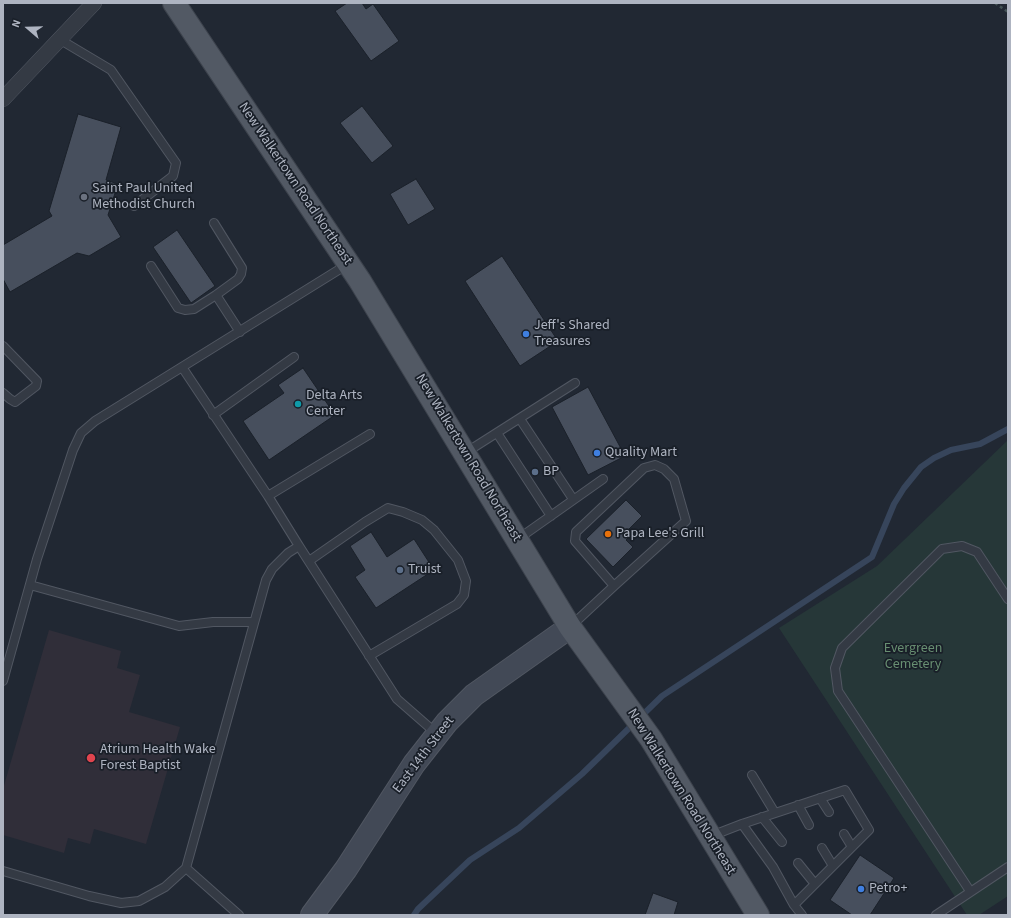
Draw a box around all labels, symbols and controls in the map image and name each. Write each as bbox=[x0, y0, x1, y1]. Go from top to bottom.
north arrow bbox=[8, 8, 48, 48]
text: N bbox=[8, 18, 25, 30]
street label: New Walkertown Road Northeast bbox=[234, 100, 356, 268]
place label: Saint Paul United Methodist Church bbox=[92, 181, 195, 214]
marker: Saint Paul United Methodist Church bbox=[79, 192, 89, 202]
place label: Jeff's Shared Treasures bbox=[534, 318, 610, 350]
marker: Jeff's Shared Treasures bbox=[521, 329, 531, 339]
street label: New Walkertown Road Northeast bbox=[411, 371, 525, 545]
place label: Delta Arts Center bbox=[306, 388, 362, 420]
marker: Delta Arts Center bbox=[293, 399, 303, 409]
place label: Quality Mart bbox=[605, 445, 677, 461]
marker: Quality Mart bbox=[592, 448, 602, 458]
place label: BP bbox=[543, 464, 559, 480]
marker: BP bbox=[530, 467, 540, 477]
place label: Papa Lee's Grill bbox=[616, 526, 704, 542]
marker: Papa Lee's Grill bbox=[603, 529, 613, 539]
place label: Truist bbox=[408, 562, 441, 578]
marker: Truist bbox=[395, 565, 405, 575]
park label: Evergreen Cemetery bbox=[884, 641, 942, 674]
street label: New Walkertown Road Northeast bbox=[623, 706, 739, 878]
street label: East 14th Street bbox=[390, 713, 458, 797]
place label: Atrium Health Wake Forest Baptist bbox=[100, 742, 216, 774]
marker: Atrium Health Wake Forest Baptist bbox=[85, 752, 97, 764]
place label: Petro+ bbox=[869, 881, 907, 897]
marker: Petro+ bbox=[856, 884, 866, 894]

